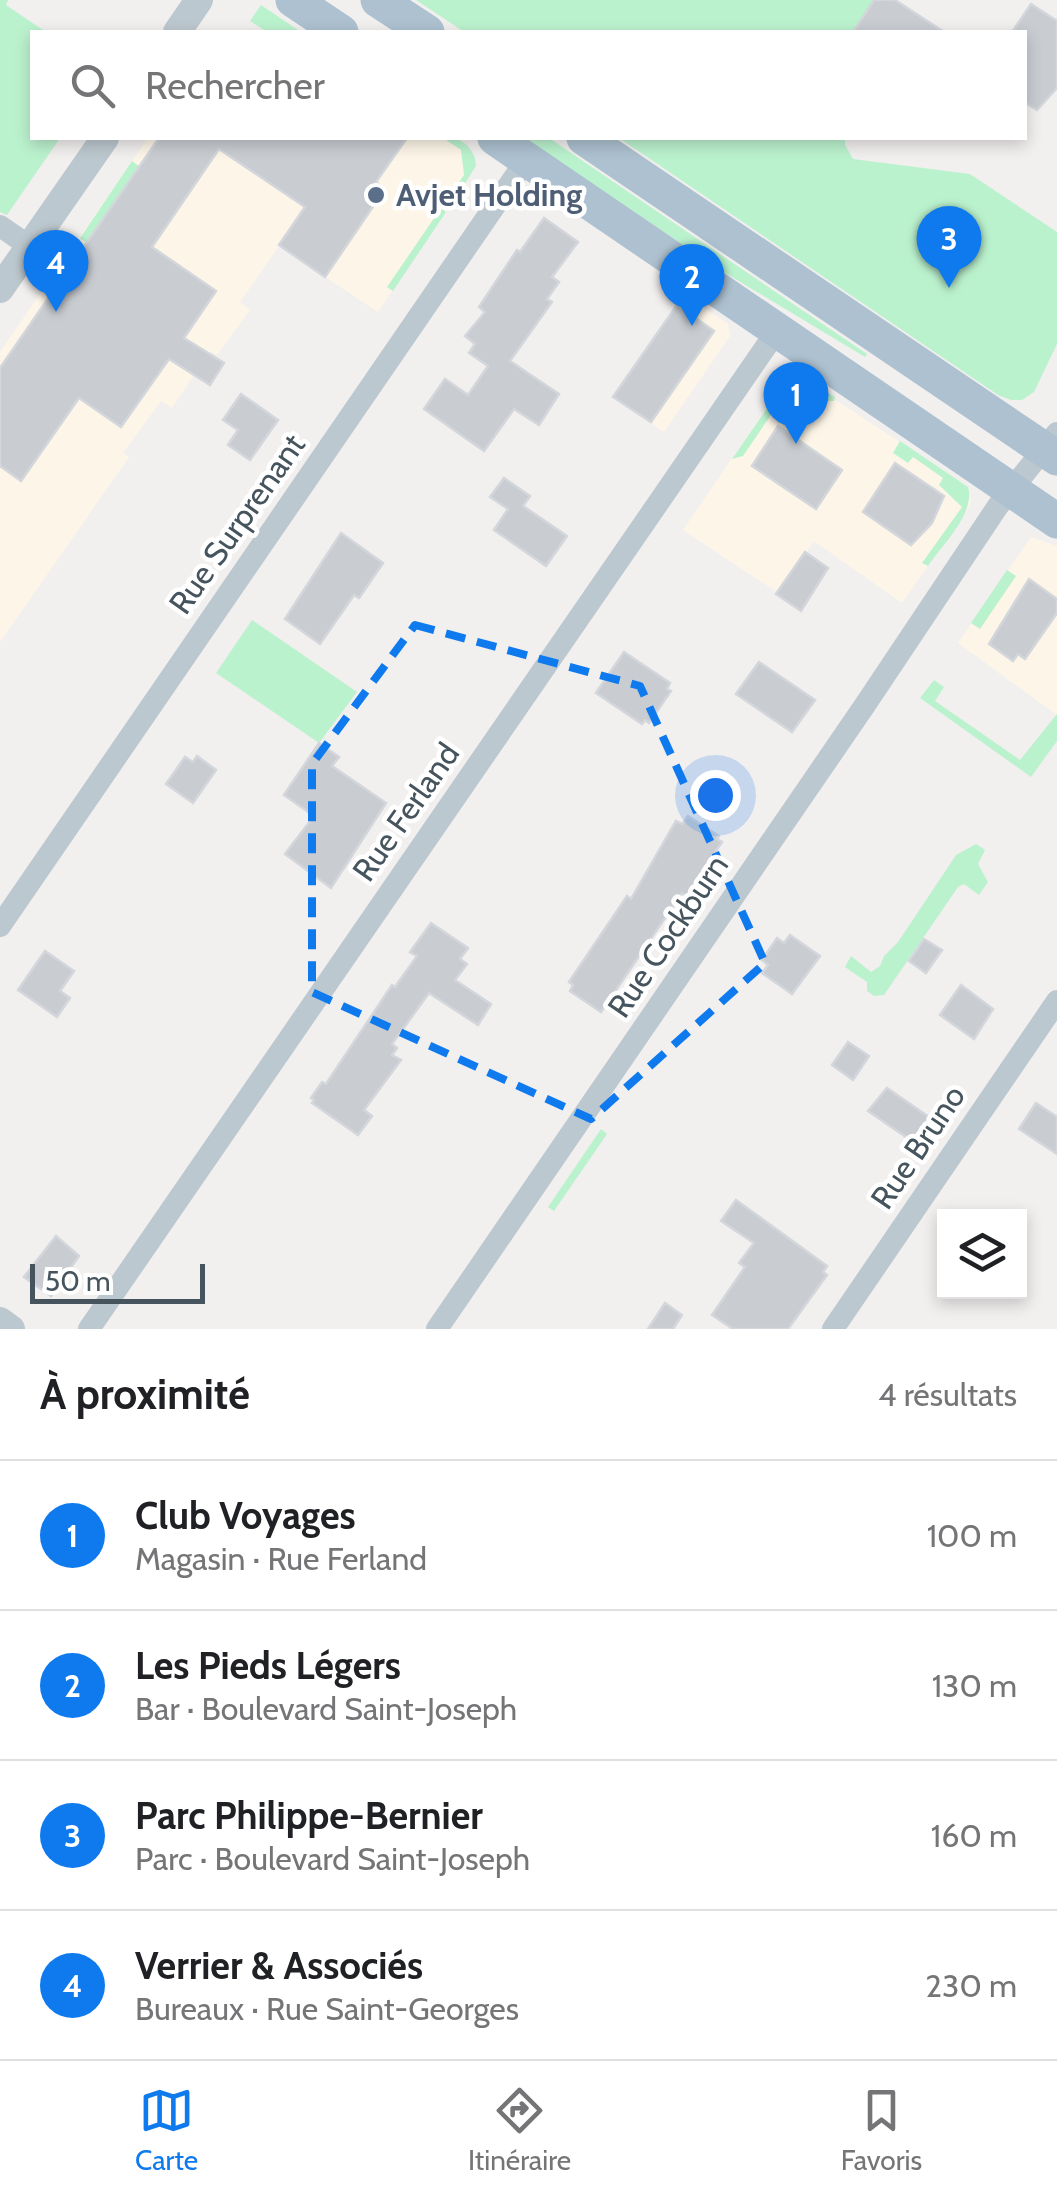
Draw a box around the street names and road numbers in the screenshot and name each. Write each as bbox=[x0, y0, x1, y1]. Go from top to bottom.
street label: Rue Surprenant bbox=[160, 426, 313, 621]
street label: Rue Ferland bbox=[344, 735, 467, 888]
street label: Rue Cockburn bbox=[599, 847, 736, 1024]
street label: Rue Bruno bbox=[862, 1078, 973, 1216]

